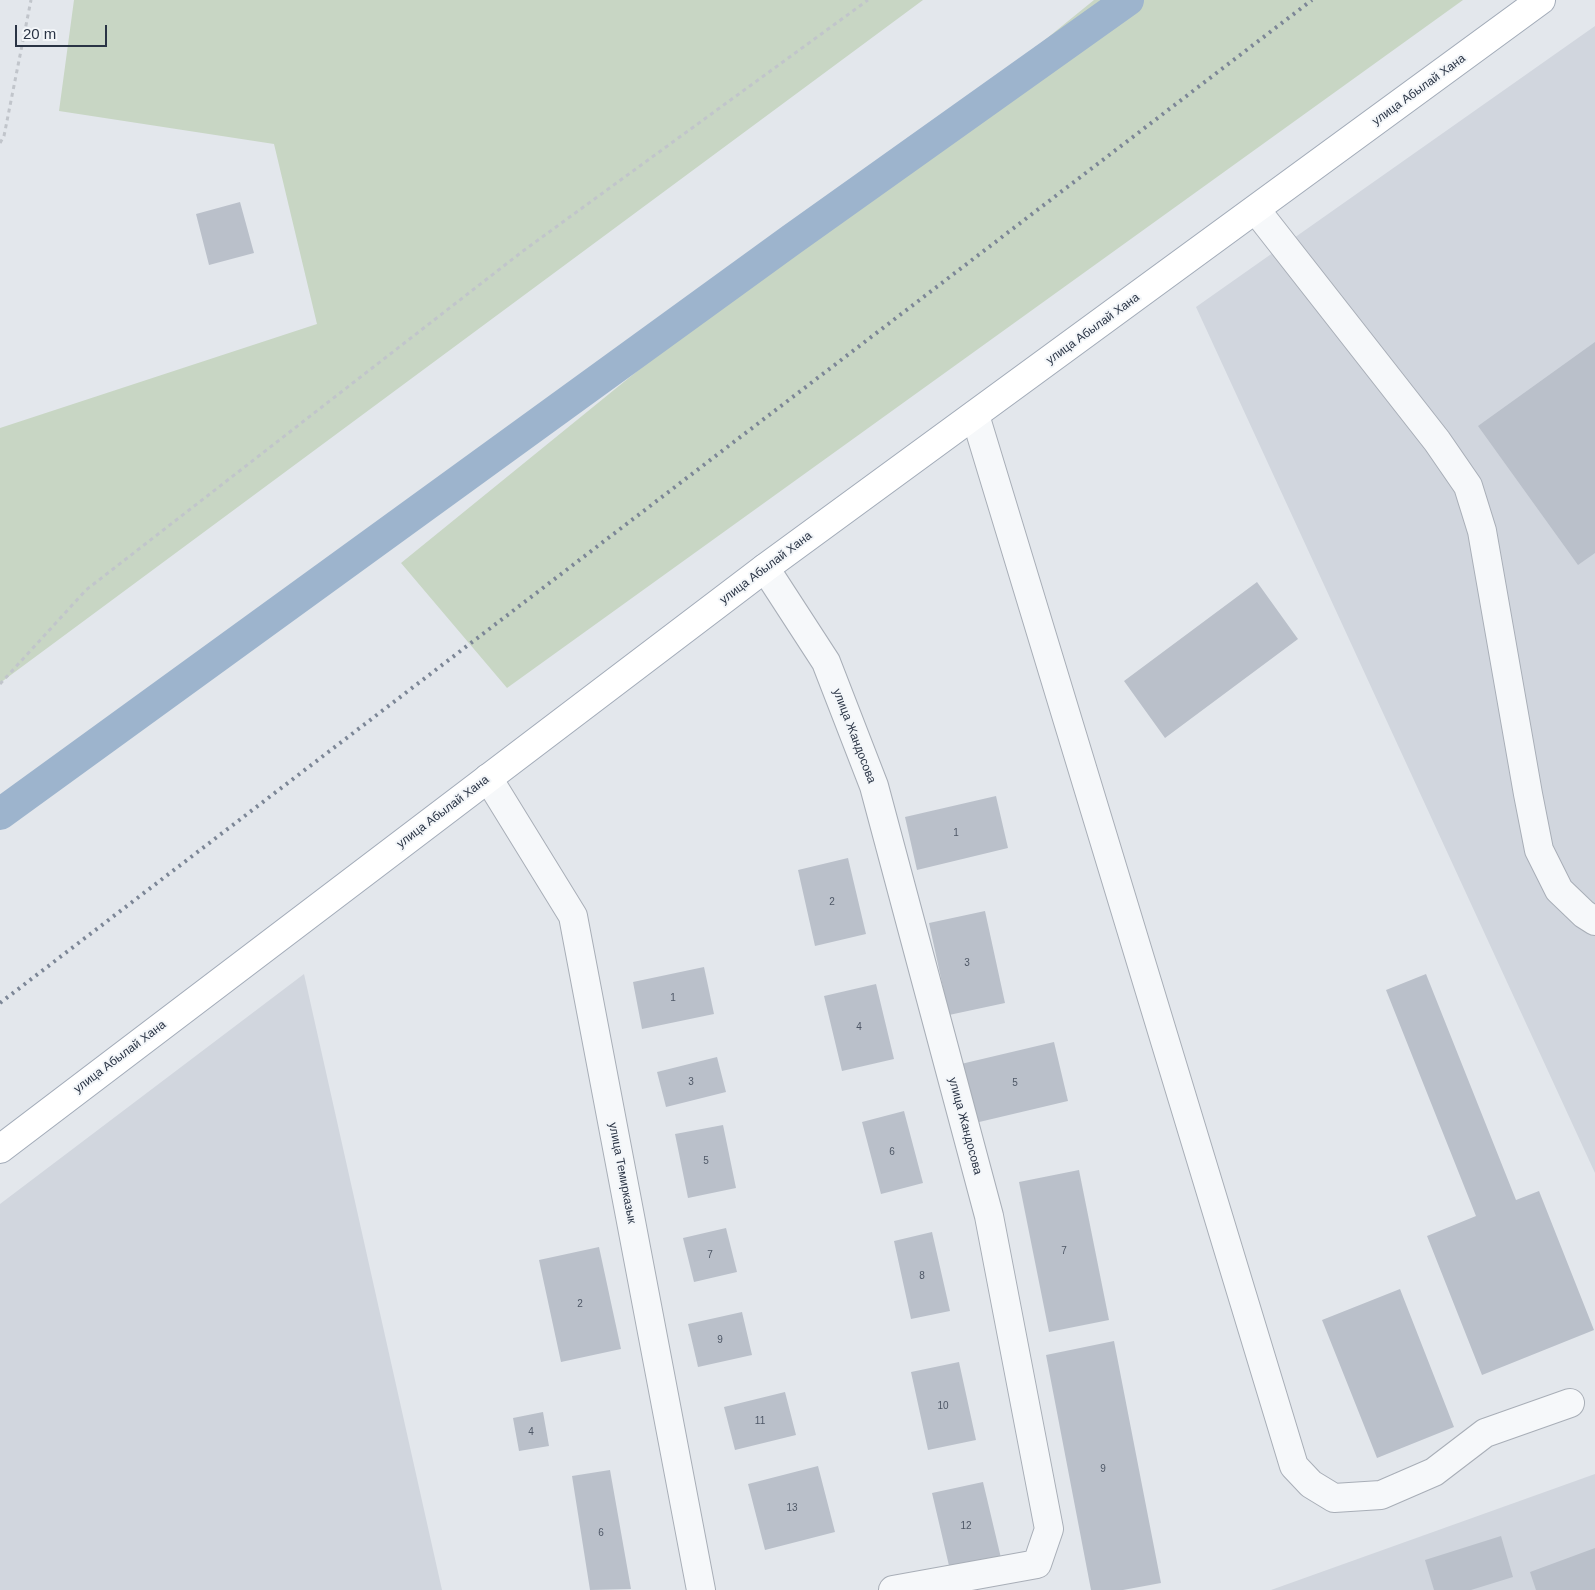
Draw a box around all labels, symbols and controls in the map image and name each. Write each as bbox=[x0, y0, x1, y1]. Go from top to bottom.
scale bar bbox=[18, 15, 110, 47]
text: 20 m bbox=[23, 25, 56, 42]
street label: улица Абылай Хана bbox=[1370, 51, 1468, 129]
street label: улица Абылай Хана bbox=[1044, 290, 1142, 368]
street label: улица Абылай Хана bbox=[717, 529, 815, 607]
street label: улица Жандосова bbox=[829, 687, 879, 785]
street label: улица Абылай Хана bbox=[394, 773, 492, 851]
house number: 1 bbox=[953, 827, 959, 839]
house number: 2 bbox=[829, 896, 835, 908]
house number: 3 bbox=[964, 957, 970, 969]
house number: 1 bbox=[670, 992, 676, 1004]
street label: улица Абылай Хана bbox=[71, 1018, 169, 1096]
house number: 4 bbox=[856, 1021, 862, 1033]
house number: 3 bbox=[688, 1076, 694, 1088]
street label: улица Жандосова bbox=[945, 1076, 985, 1176]
house number: 5 bbox=[1012, 1077, 1018, 1089]
street label: улица Темирказык bbox=[605, 1121, 639, 1225]
house number: 6 bbox=[889, 1146, 895, 1158]
house number: 5 bbox=[703, 1155, 709, 1167]
house number: 7 bbox=[1061, 1245, 1067, 1257]
house number: 7 bbox=[707, 1249, 713, 1261]
house number: 8 bbox=[919, 1270, 925, 1282]
house number: 2 bbox=[577, 1298, 583, 1310]
house number: 9 bbox=[717, 1334, 723, 1346]
house number: 10 bbox=[937, 1400, 949, 1412]
house number: 11 bbox=[755, 1415, 765, 1427]
house number: 4 bbox=[528, 1426, 534, 1438]
house number: 9 bbox=[1100, 1463, 1106, 1475]
house number: 13 bbox=[786, 1502, 798, 1514]
house number: 12 bbox=[960, 1520, 972, 1532]
house number: 6 bbox=[598, 1527, 604, 1539]

